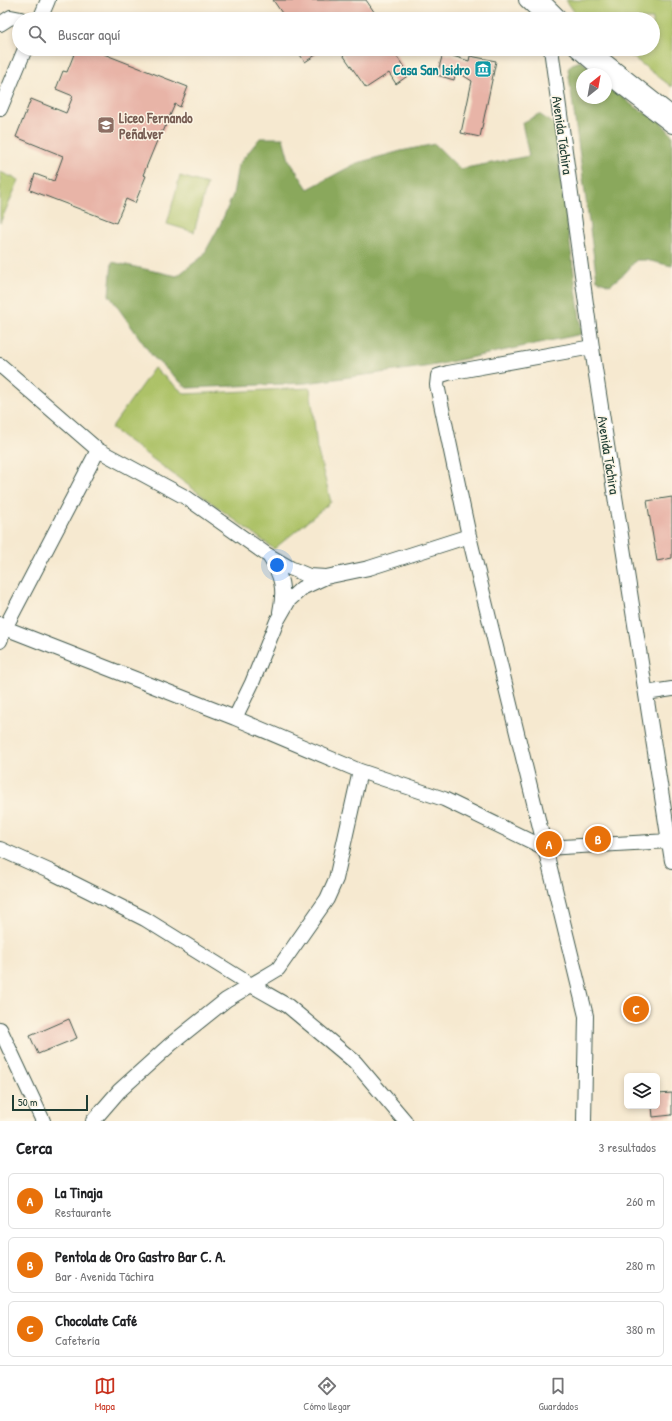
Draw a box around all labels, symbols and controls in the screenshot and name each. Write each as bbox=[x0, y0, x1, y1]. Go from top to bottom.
search box bbox=[12, 12, 660, 56]
icon: search bbox=[26, 23, 48, 45]
text: Buscar aquí bbox=[58, 24, 121, 45]
museum icon: Casa San Isidro bbox=[473, 59, 493, 79]
place label: Casa San Isidro bbox=[393, 60, 470, 79]
north arrow bbox=[576, 68, 612, 104]
street label: Avenida Táchira bbox=[548, 95, 578, 176]
place label: Liceo Fernando Peñalver bbox=[119, 108, 193, 143]
school or university icon: Liceo Fernando Peñalver bbox=[96, 115, 116, 135]
street label: Avenida Táchira bbox=[593, 414, 625, 496]
your location bbox=[267, 555, 287, 575]
pin: B bbox=[585, 824, 611, 854]
pin: A bbox=[536, 829, 562, 859]
pin: C bbox=[623, 994, 649, 1024]
map controls bbox=[624, 1073, 660, 1109]
button: layers bbox=[624, 1073, 660, 1109]
scale bar bbox=[12, 1093, 88, 1112]
text: 50 m bbox=[18, 1095, 38, 1109]
text: Cerca bbox=[16, 1136, 52, 1159]
text: 3 resultados bbox=[598, 1138, 656, 1156]
text: La Tinaja bbox=[55, 1182, 102, 1203]
text: A bbox=[27, 1192, 33, 1210]
text: 260 m bbox=[626, 1192, 655, 1210]
text: Restaurante bbox=[55, 1203, 111, 1221]
text: Pentola de Oro Gastro Bar C. A. bbox=[55, 1246, 226, 1267]
text: B bbox=[27, 1256, 33, 1274]
text: 280 m bbox=[626, 1256, 655, 1274]
text: Bar · Avenida Táchira bbox=[55, 1267, 154, 1285]
text: Chocolate Café bbox=[55, 1310, 137, 1331]
text: C bbox=[26, 1320, 34, 1338]
text: 380 m bbox=[626, 1320, 655, 1338]
text: Cafetería bbox=[55, 1331, 100, 1349]
tab: Mapa bbox=[94, 1375, 116, 1413]
tab: Cómo llegar bbox=[303, 1375, 351, 1413]
tab: Guardados bbox=[538, 1375, 578, 1413]

